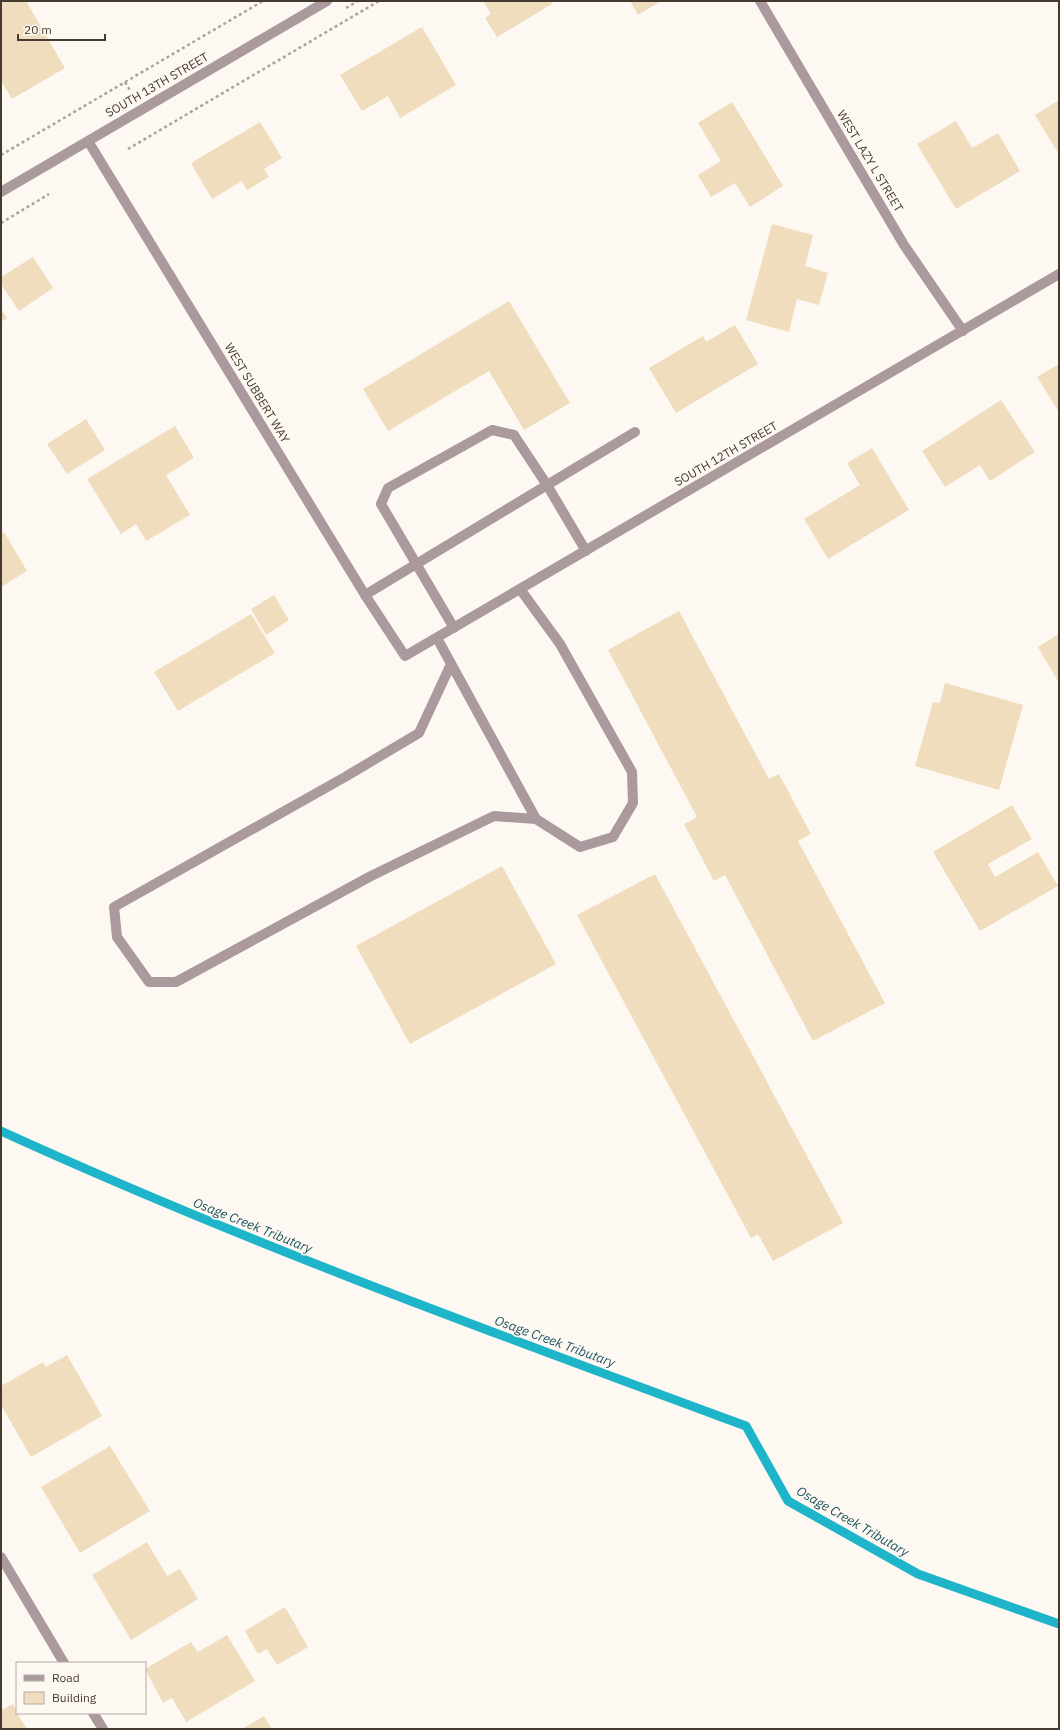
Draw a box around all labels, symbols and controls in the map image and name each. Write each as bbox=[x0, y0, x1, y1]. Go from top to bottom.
scale bar bbox=[18, 16, 105, 42]
text: 20 m bbox=[24, 22, 52, 37]
street label: SOUTH 13TH STREET bbox=[103, 49, 211, 120]
street label: WEST LAZY L STREET bbox=[834, 107, 907, 214]
street label: WEST SUBBERT WAY bbox=[222, 340, 293, 445]
street label: SOUTH 12TH STREET bbox=[672, 418, 780, 489]
water label: Osage Creek Tributary bbox=[191, 1194, 315, 1257]
water label: Osage Creek Tributary bbox=[492, 1312, 618, 1371]
water label: Osage Creek Tributary bbox=[794, 1482, 913, 1561]
legend bbox=[16, 1662, 146, 1714]
text: Road bbox=[52, 1670, 80, 1685]
text: Building bbox=[52, 1690, 97, 1705]

